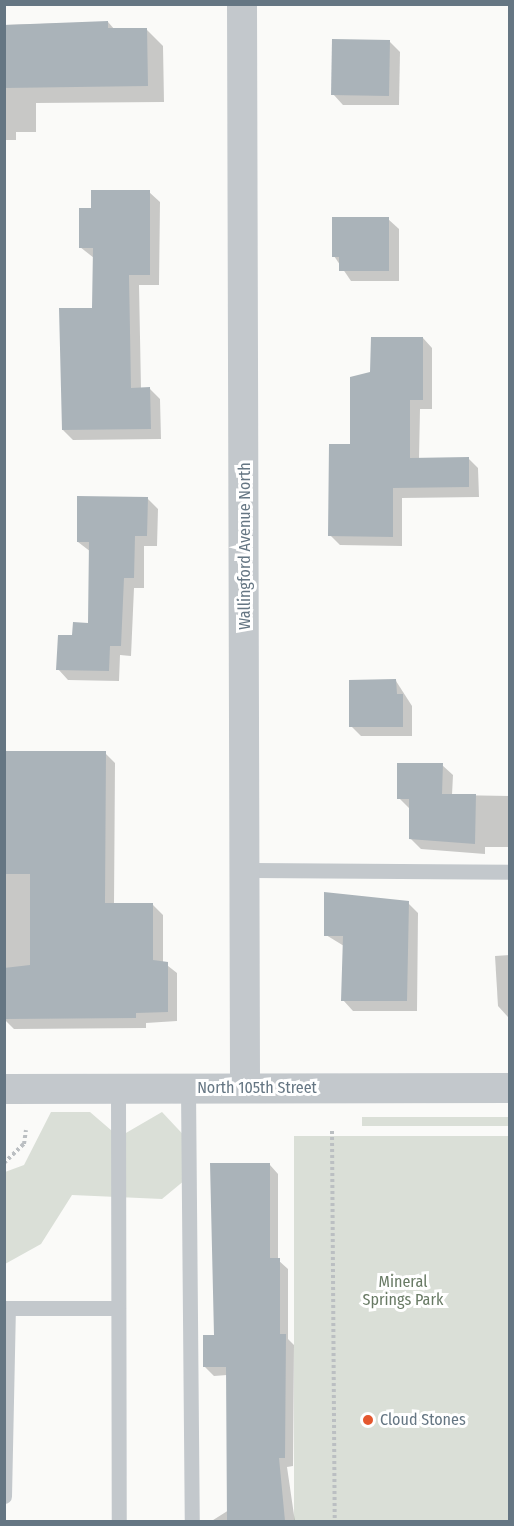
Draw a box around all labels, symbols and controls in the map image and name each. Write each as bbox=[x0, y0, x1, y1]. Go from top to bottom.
street label: Wallingford Avenue North bbox=[235, 462, 255, 630]
street label: North 105th Street bbox=[197, 1078, 317, 1098]
park label: Mineral Springs Park bbox=[363, 1272, 443, 1310]
place label: Cloud Stones bbox=[380, 1410, 466, 1430]
marker: Cloud Stones bbox=[361, 1413, 375, 1427]

